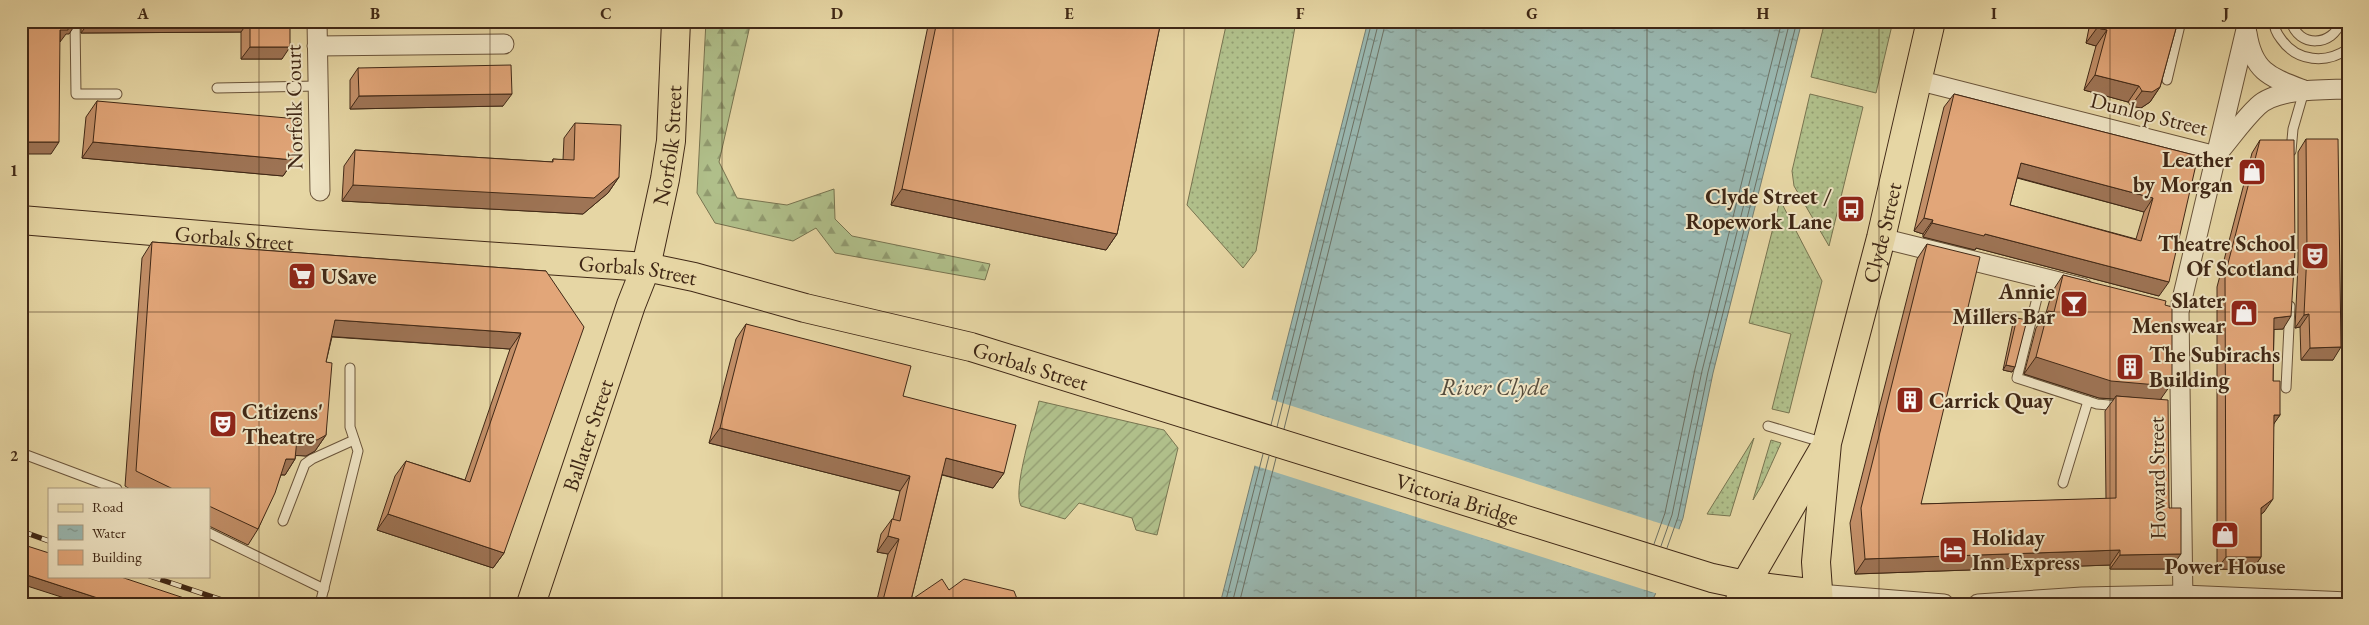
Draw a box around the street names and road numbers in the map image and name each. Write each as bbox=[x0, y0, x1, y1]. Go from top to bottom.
street label: Norfolk Court bbox=[278, 44, 310, 170]
street label: Norfolk Street bbox=[645, 84, 688, 208]
street label: Dunlop Street bbox=[2087, 85, 2211, 143]
street label: Clyde Street bbox=[1855, 179, 1908, 286]
street label: Gorbals Street bbox=[174, 218, 295, 257]
street label: Gorbals Street bbox=[578, 248, 700, 292]
street label: Gorbals Street bbox=[969, 334, 1092, 397]
street label: Ballater Street bbox=[555, 375, 620, 495]
street label: Howard Street bbox=[2141, 416, 2173, 540]
street label: Victoria Bridge bbox=[1392, 466, 1523, 532]

